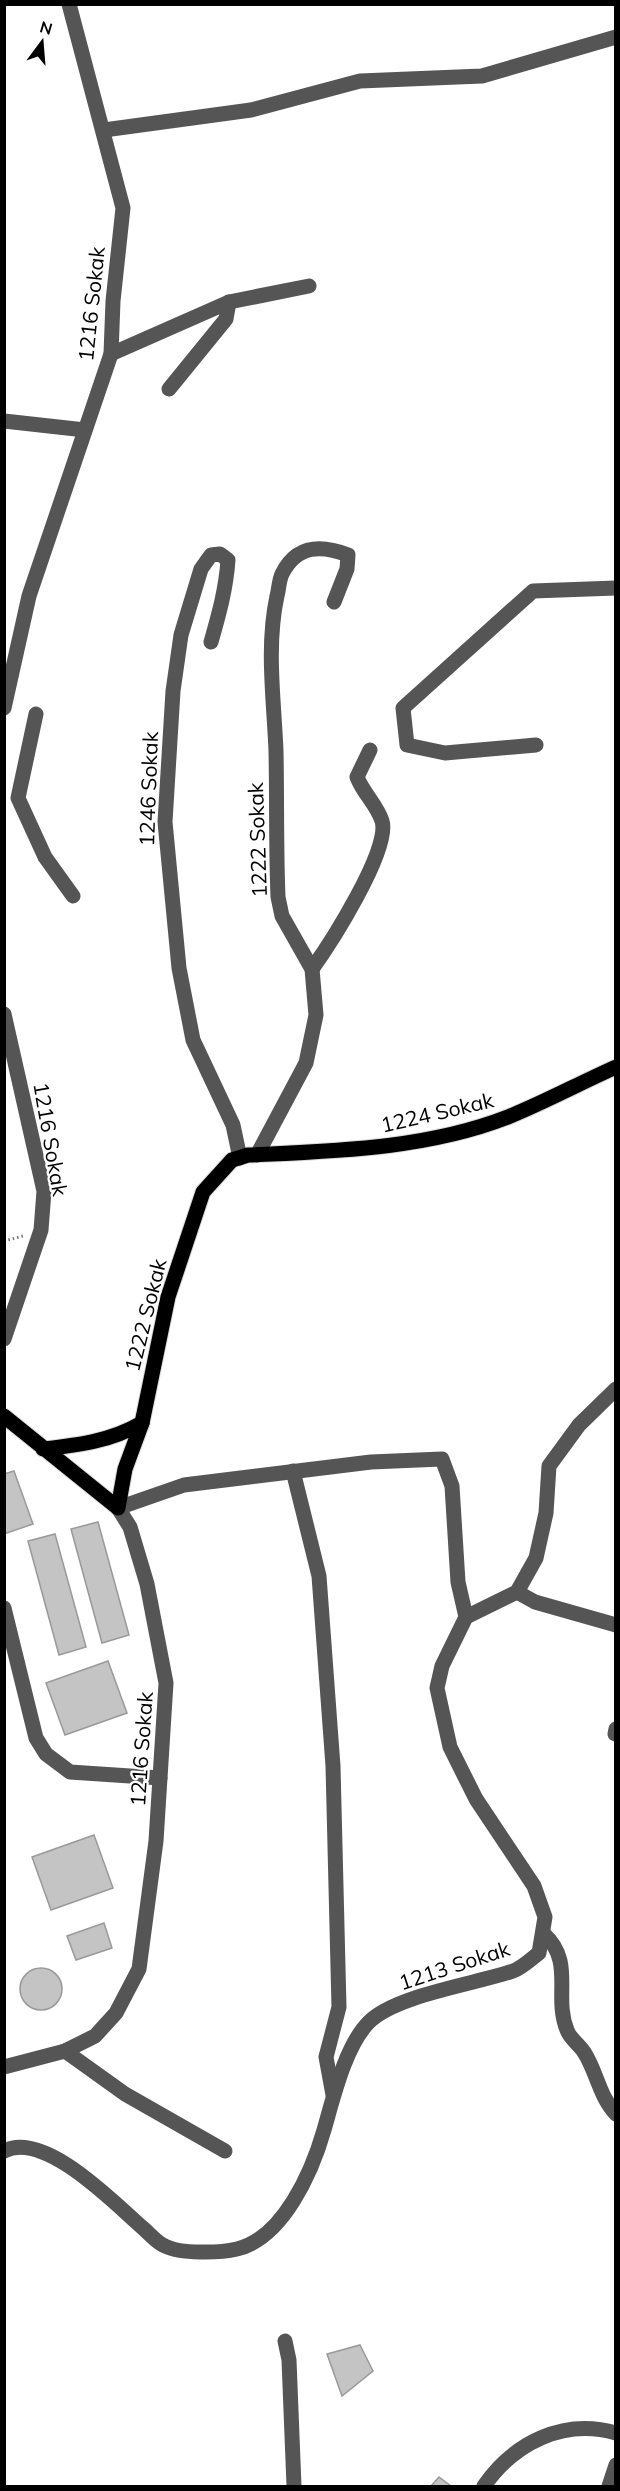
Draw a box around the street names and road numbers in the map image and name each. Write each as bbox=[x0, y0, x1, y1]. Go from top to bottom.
street label: 1216 Sokak bbox=[72, 245, 110, 363]
street label: 1246 Sokak bbox=[133, 731, 163, 847]
street label: 1222 Sokak bbox=[242, 782, 272, 898]
street label: 1216 Sokak bbox=[28, 1080, 74, 1198]
street label: 1224 Sokak bbox=[378, 1086, 496, 1138]
street label: 1222 Sokak bbox=[118, 1256, 172, 1374]
street label: 1216 Sokak bbox=[124, 1691, 158, 1807]
street label: 1213 Sokak bbox=[395, 1935, 513, 1995]

